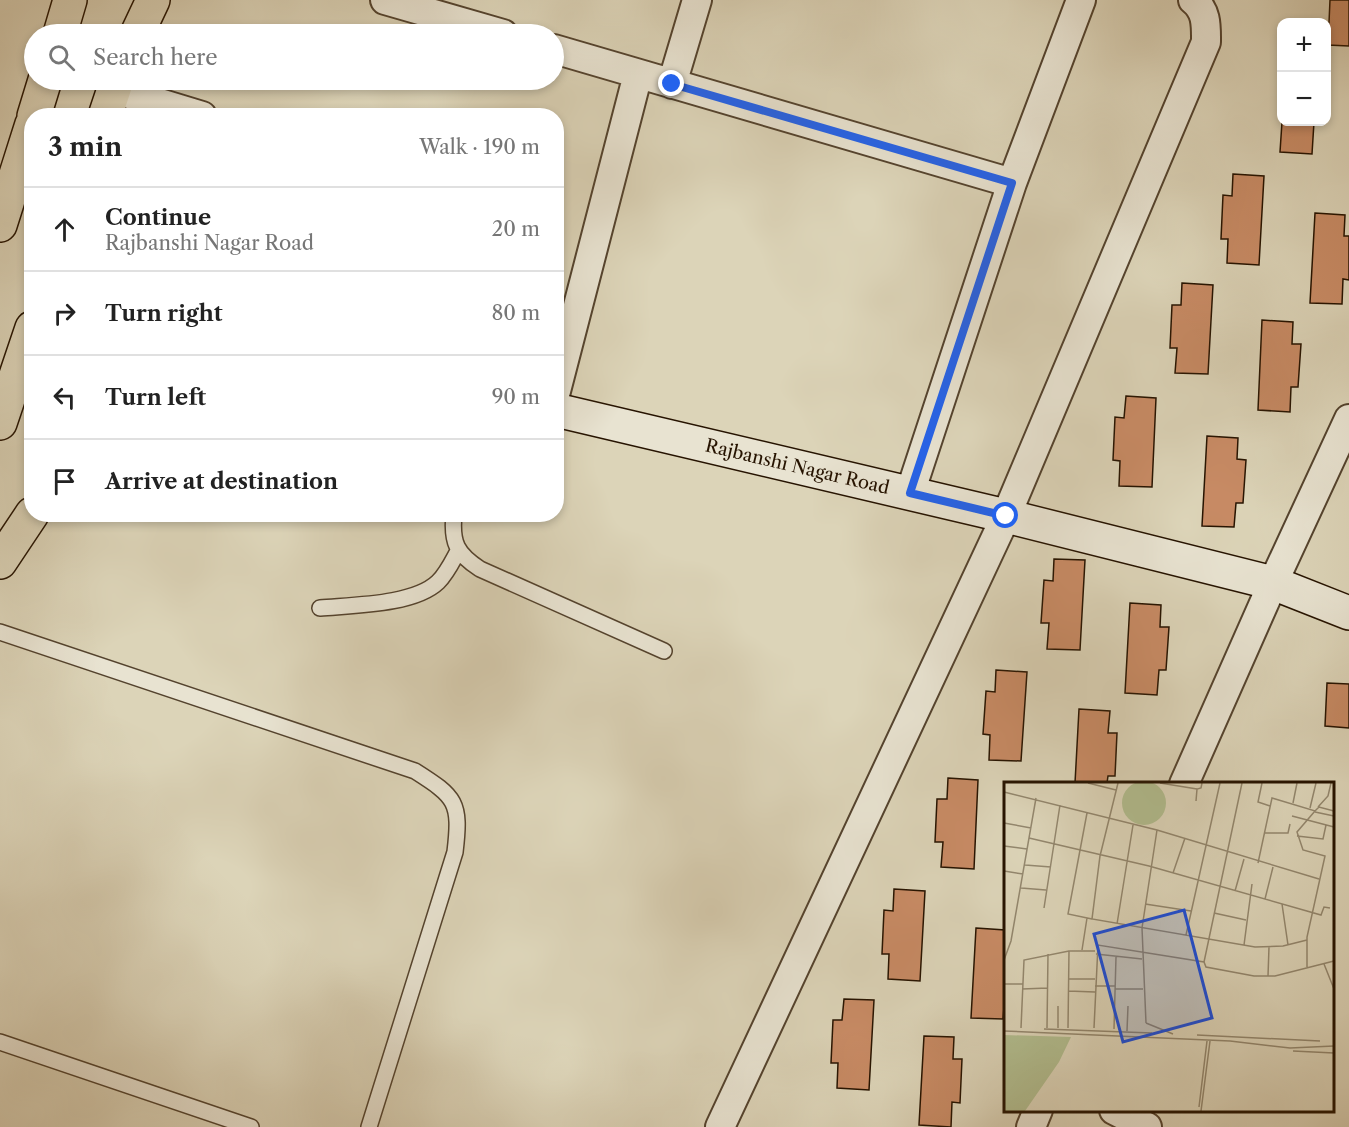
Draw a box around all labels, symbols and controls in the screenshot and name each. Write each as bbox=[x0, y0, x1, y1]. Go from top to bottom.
map controls bbox=[1277, 18, 1331, 126]
button: + bbox=[1277, 18, 1331, 72]
search box bbox=[24, 24, 564, 90]
icon: search bbox=[45, 41, 78, 74]
text: Search here bbox=[93, 44, 218, 71]
route end bbox=[658, 70, 684, 96]
button: − bbox=[1277, 72, 1331, 126]
text: 3 min bbox=[48, 131, 122, 163]
text: Walk · 190 m bbox=[419, 135, 540, 159]
text: Continue bbox=[105, 204, 211, 231]
icon: ahead bbox=[48, 213, 81, 246]
text: 20 m bbox=[492, 217, 540, 241]
text: Rajbanshi Nagar Road bbox=[105, 231, 314, 255]
icon: right bbox=[48, 297, 81, 330]
text: Turn right bbox=[105, 300, 223, 327]
text: 80 m bbox=[492, 301, 540, 325]
icon: left bbox=[48, 381, 81, 414]
text: Turn left bbox=[105, 384, 206, 411]
text: 90 m bbox=[492, 385, 540, 409]
street label: Rajbanshi Nagar Road bbox=[703, 435, 892, 499]
icon: arrive bbox=[48, 465, 81, 498]
text: Arrive at destination bbox=[105, 468, 338, 495]
route start bbox=[992, 502, 1018, 528]
inset map bbox=[1004, 782, 1334, 1112]

